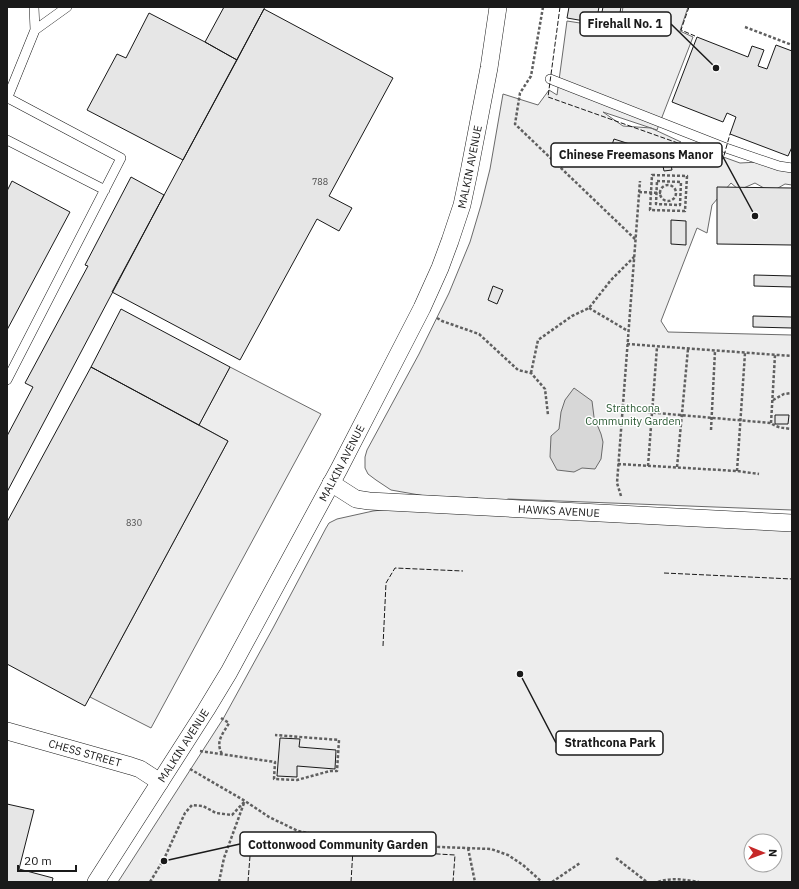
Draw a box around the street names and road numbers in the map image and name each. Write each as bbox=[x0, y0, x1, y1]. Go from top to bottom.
street label: MALKIN AVENUE bbox=[454, 124, 485, 210]
street label: MALKIN AVENUE bbox=[316, 422, 368, 504]
street label: HAWKS AVENUE bbox=[518, 502, 600, 520]
street label: MALKIN AVENUE bbox=[155, 706, 212, 785]
street label: CHESS STREET bbox=[47, 736, 124, 770]

